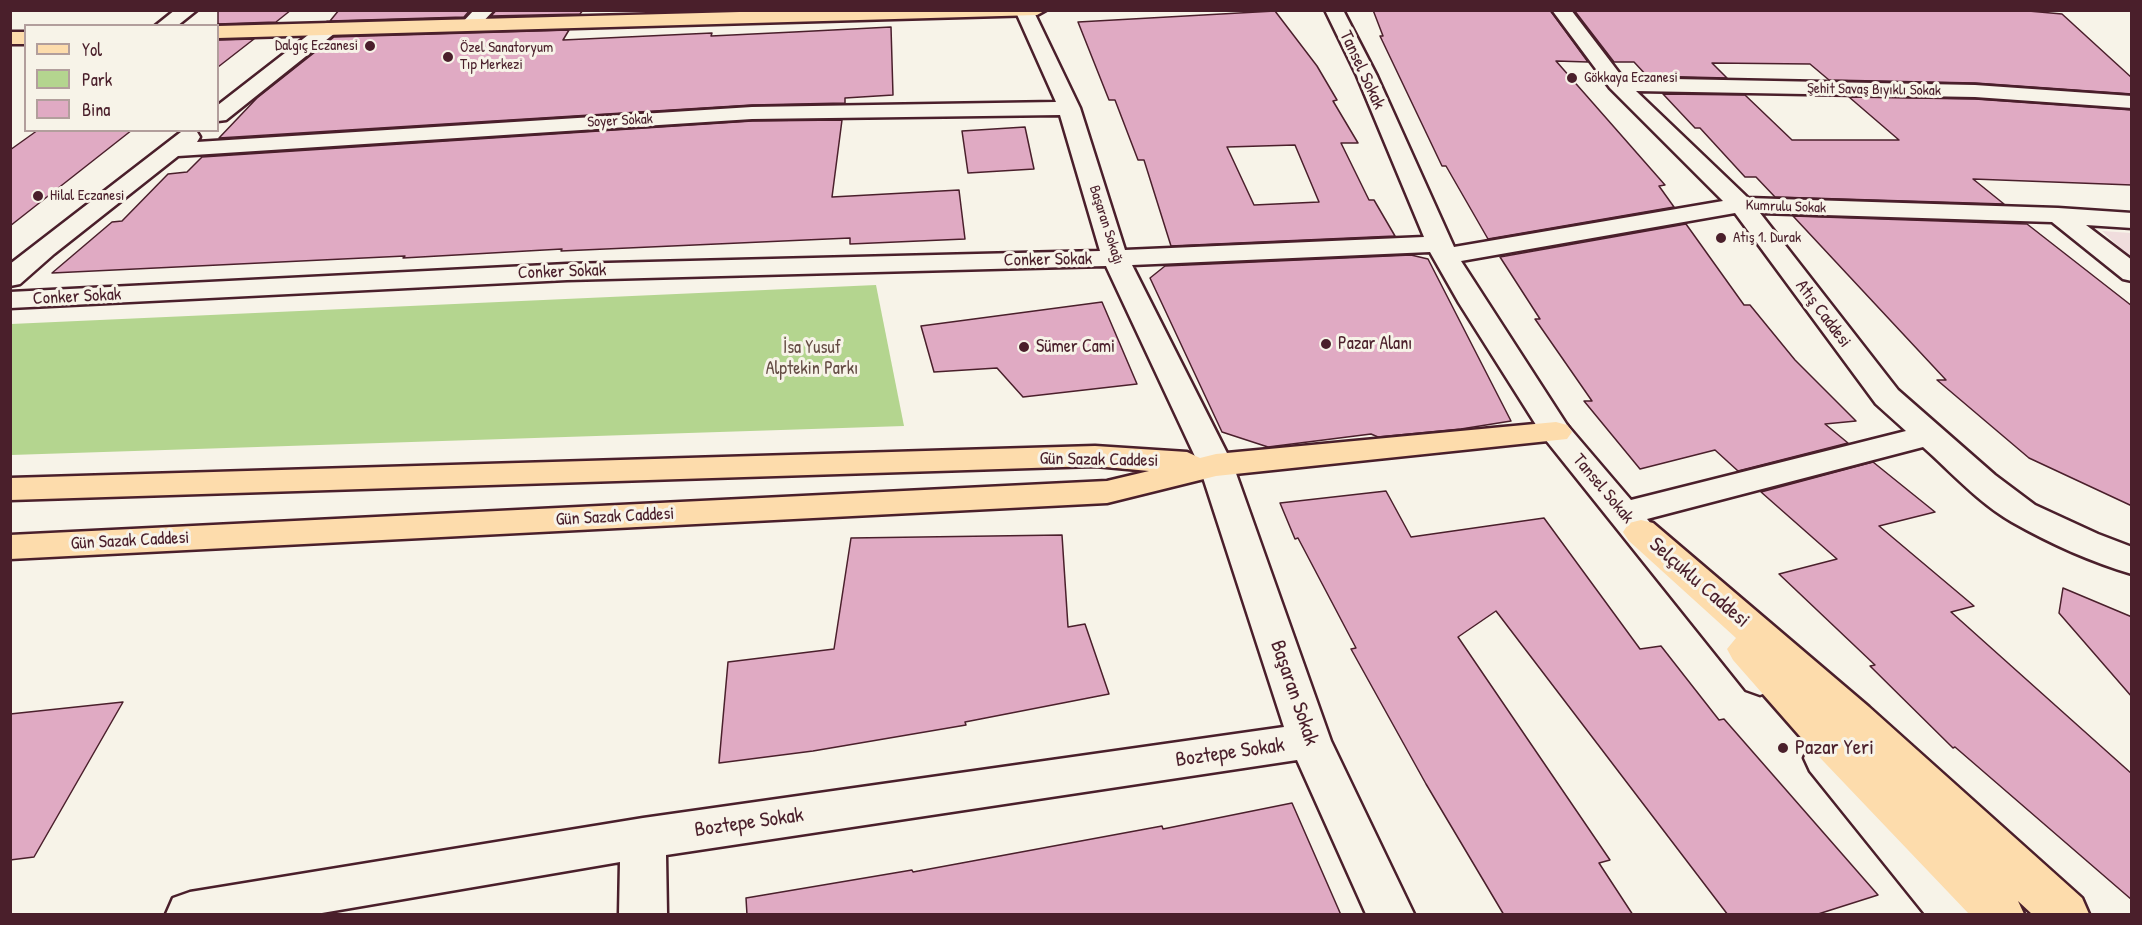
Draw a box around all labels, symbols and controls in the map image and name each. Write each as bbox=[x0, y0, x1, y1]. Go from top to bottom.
legend bbox=[24, 24, 219, 132]
street label: Tansel Sokak bbox=[1334, 27, 1390, 113]
text: Yol bbox=[82, 37, 102, 62]
place label: Dalgıç Eczanesi bbox=[275, 37, 358, 55]
marker: Dalgıç Eczanesi bbox=[363, 39, 377, 53]
place label: Özel Sanatoryum Tıp Merkezi bbox=[460, 39, 553, 74]
marker: Özel Sanatoryum Tıp Merkezi bbox=[441, 50, 455, 64]
text: Park bbox=[82, 67, 112, 92]
place label: Gökkaya Eczanesi bbox=[1584, 69, 1678, 87]
marker: Gökkaya Eczanesi bbox=[1565, 71, 1579, 85]
street label: Şehit Savaş Bıyıklı Sokak bbox=[1807, 80, 1941, 100]
text: Bina bbox=[82, 97, 110, 122]
street label: Soyer Sokak bbox=[587, 110, 653, 132]
street label: Başaran Sokağı bbox=[1085, 183, 1127, 267]
place label: Hilal Eczanesi bbox=[50, 187, 124, 205]
marker: Hilal Eczanesi bbox=[31, 189, 45, 203]
street label: Kumrulu Sokak bbox=[1745, 197, 1827, 217]
place label: Atış 1. Durak bbox=[1733, 229, 1801, 247]
marker: Atış 1. Durak bbox=[1714, 231, 1728, 245]
street label: Conker Sokak bbox=[1004, 248, 1092, 272]
street label: Conker Sokak bbox=[517, 260, 607, 284]
street label: Atış Caddesi bbox=[1791, 276, 1855, 352]
street label: Conker Sokak bbox=[32, 284, 122, 310]
place label: Pazar Alanı bbox=[1338, 333, 1412, 355]
place label: Sümer Cami bbox=[1036, 336, 1115, 358]
park label: İsa Yusuf Alptekin Parkı bbox=[766, 337, 858, 380]
marker: Pazar Alanı bbox=[1319, 337, 1333, 351]
marker: Sümer Cami bbox=[1017, 340, 1031, 354]
street label: Gün Sazak Caddesi bbox=[1039, 448, 1159, 472]
street label: Tansel Sokak bbox=[1568, 450, 1638, 528]
street label: Gün Sazak Caddesi bbox=[555, 503, 675, 531]
street label: Gün Sazak Caddesi bbox=[70, 527, 190, 555]
street label: Selçuklu Caddesi bbox=[1644, 533, 1754, 633]
street label: Başaran Sokak bbox=[1264, 637, 1324, 749]
street label: Boztepe Sokak bbox=[1174, 733, 1286, 773]
place label: Pazar Yeri bbox=[1795, 735, 1874, 761]
marker: Pazar Yeri bbox=[1776, 741, 1790, 755]
street label: Boztepe Sokak bbox=[693, 803, 805, 843]

